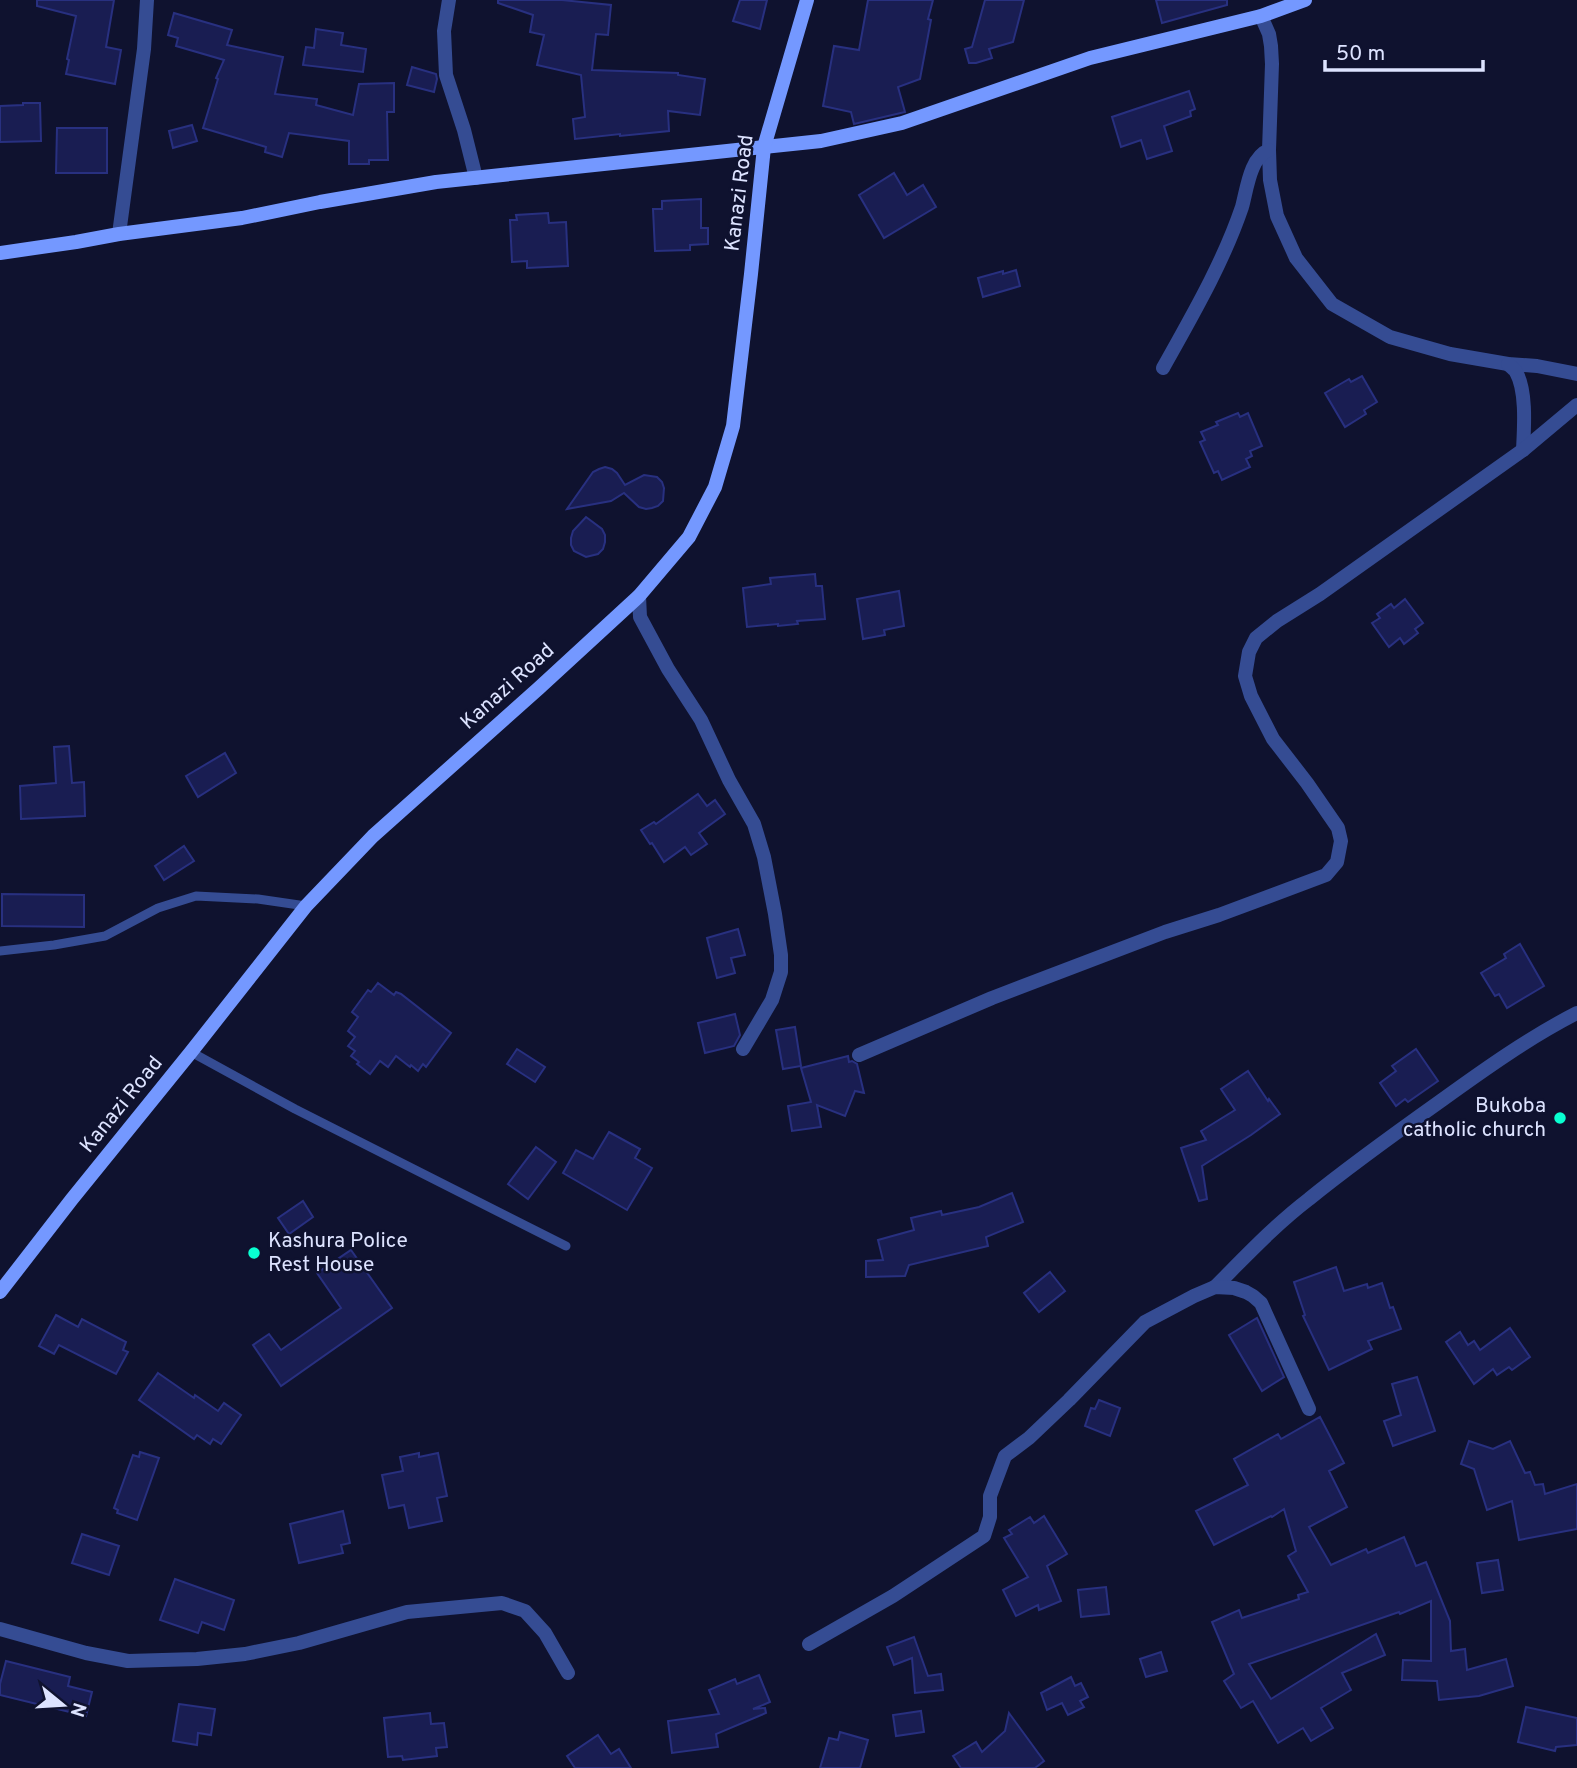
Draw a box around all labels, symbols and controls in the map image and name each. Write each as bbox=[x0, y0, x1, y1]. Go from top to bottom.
scale bar bbox=[1325, 28, 1482, 72]
text: 50 m bbox=[1336, 41, 1385, 68]
street label: Kanazi Road bbox=[719, 133, 761, 253]
street label: Kanazi Road bbox=[455, 638, 561, 736]
street label: Kanazi Road bbox=[75, 1051, 169, 1159]
place label: Bukoba catholic church bbox=[1403, 1093, 1546, 1144]
marker: Bukoba catholic church bbox=[1552, 1110, 1568, 1126]
place label: Kashura Police Rest House bbox=[268, 1228, 408, 1279]
marker: Kashura Police Rest House bbox=[246, 1245, 262, 1261]
north arrow bbox=[28, 1670, 98, 1740]
text: N bbox=[64, 1699, 91, 1720]

